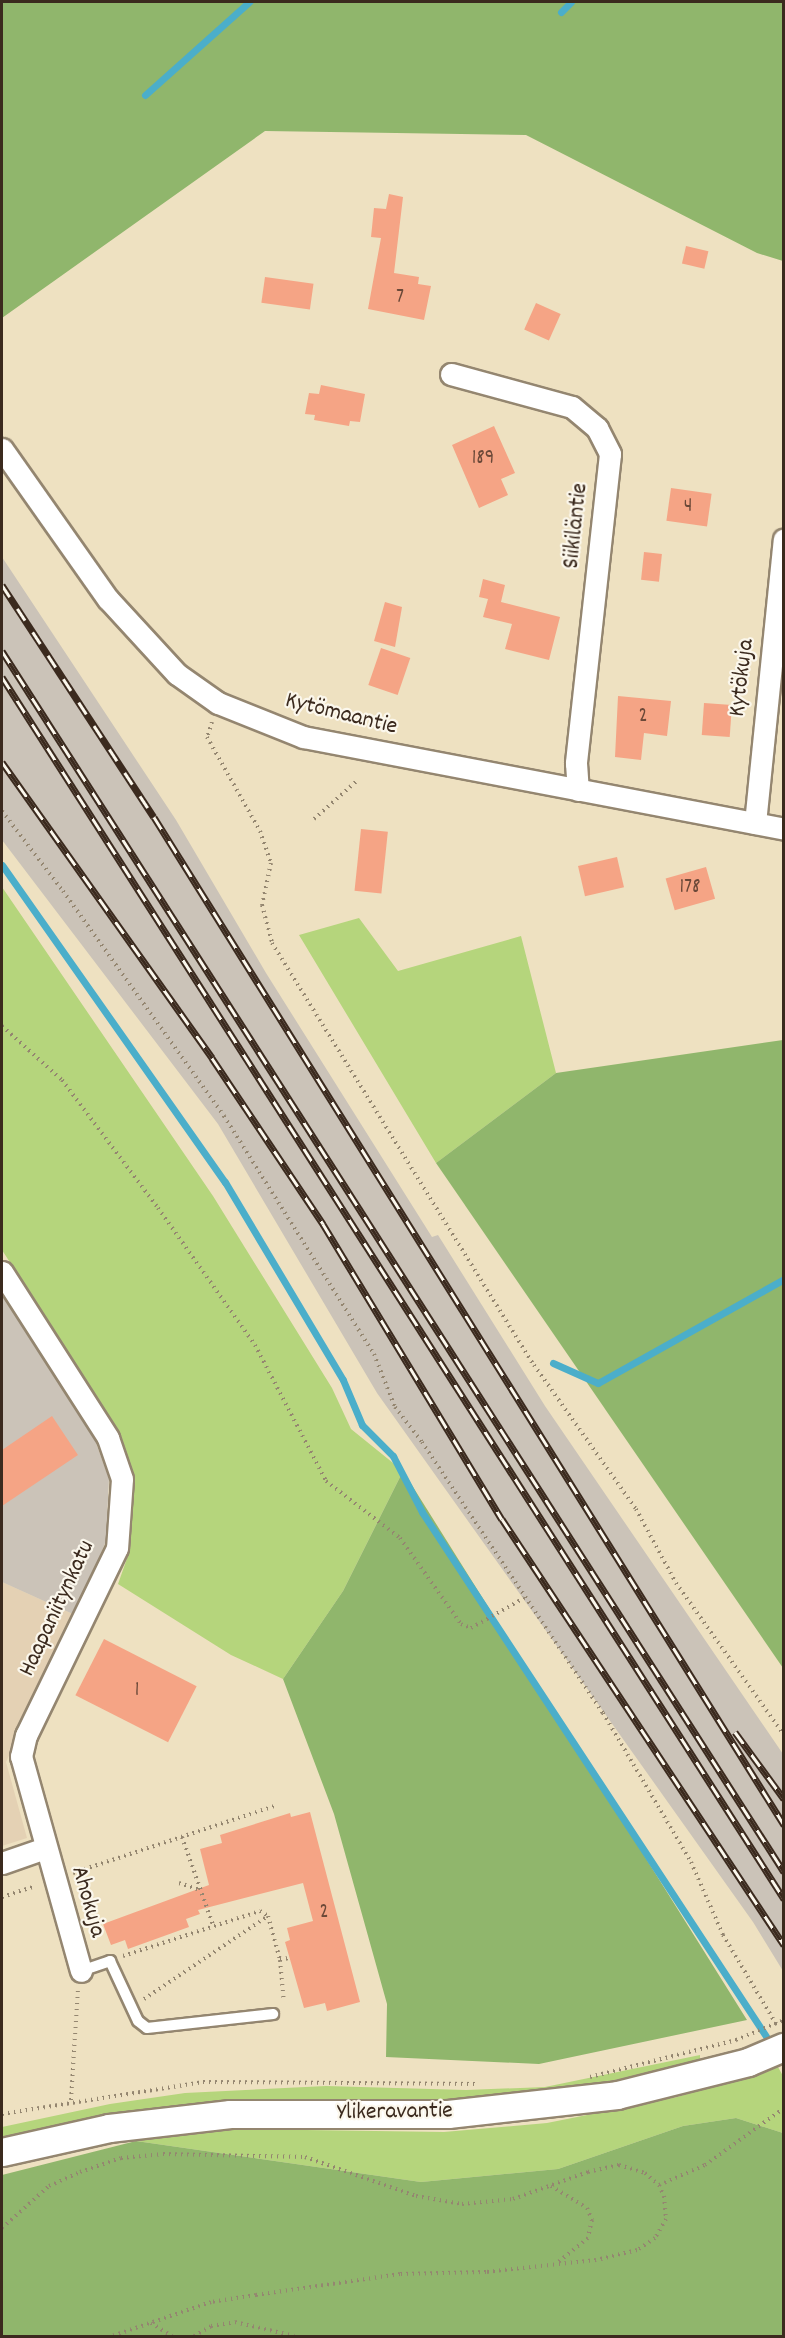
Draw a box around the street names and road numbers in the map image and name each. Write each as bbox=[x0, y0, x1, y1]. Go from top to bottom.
street label: Siikiläntie bbox=[558, 482, 596, 570]
street label: Kytökuja bbox=[724, 638, 762, 718]
street label: Kytömaantie bbox=[282, 687, 400, 743]
street label: Haapaniitynkatu bbox=[14, 1536, 102, 1682]
street label: Ahokuja bbox=[63, 1863, 111, 1941]
street label: Ylikeravantie bbox=[337, 2098, 453, 2128]

